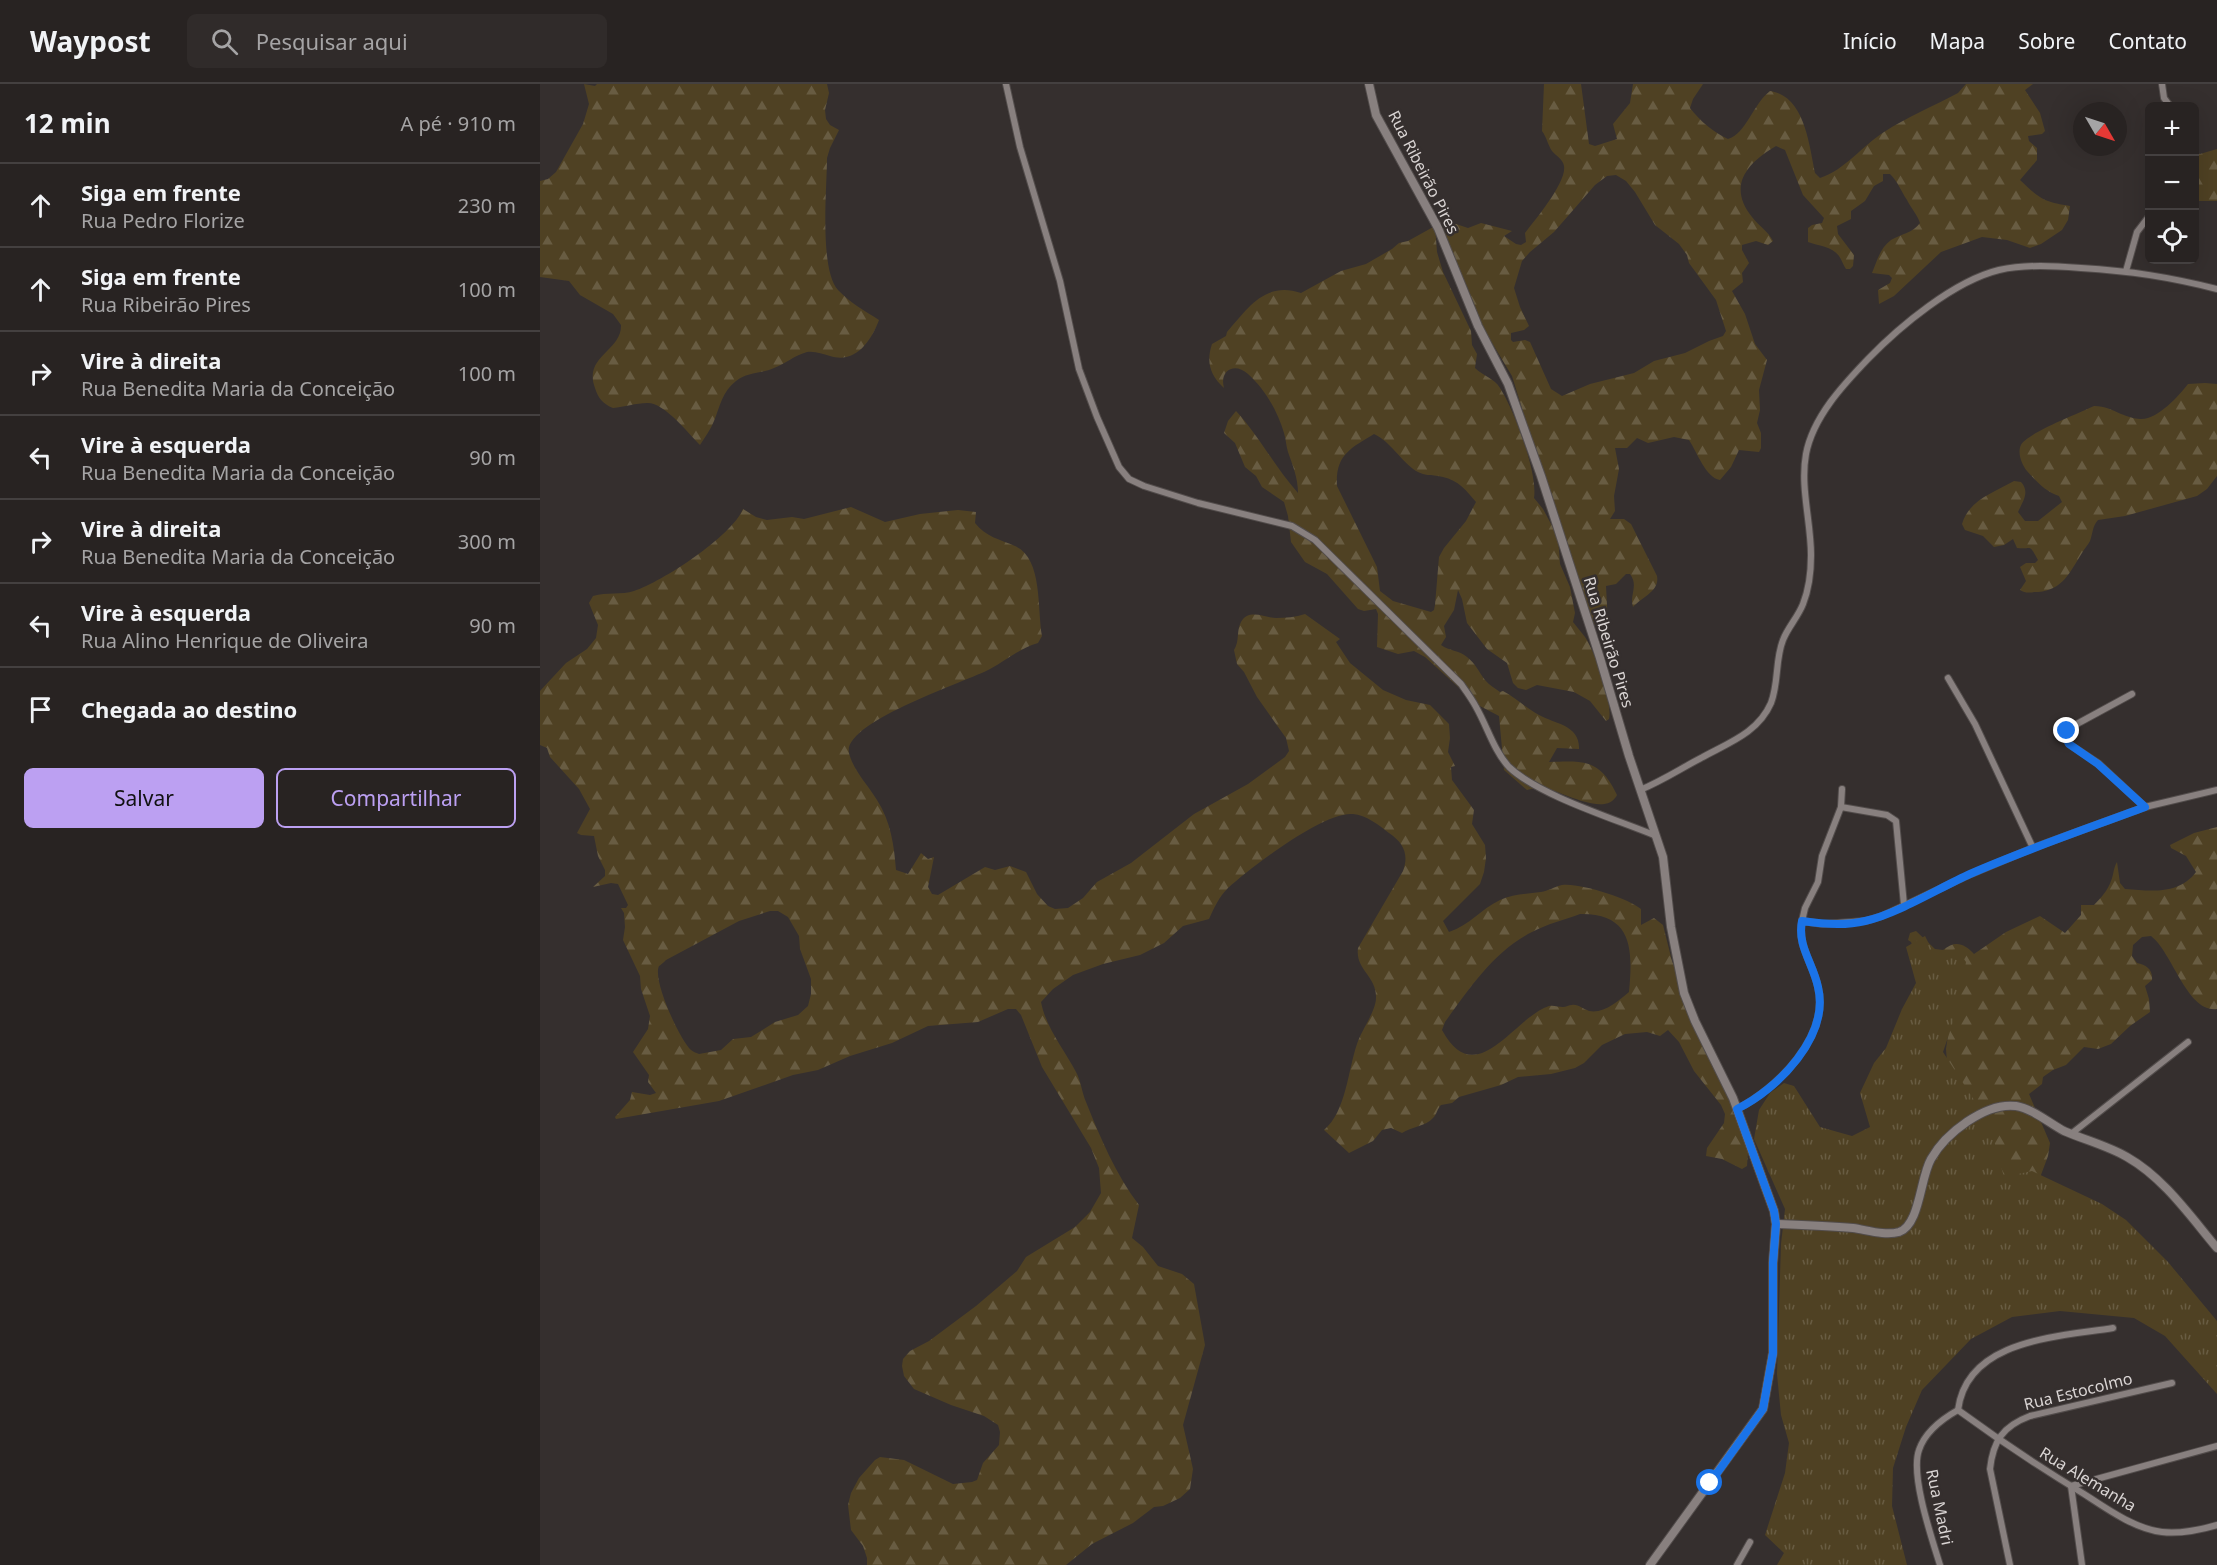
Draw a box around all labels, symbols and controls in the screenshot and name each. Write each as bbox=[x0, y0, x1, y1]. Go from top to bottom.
search box bbox=[187, 14, 607, 68]
text: Waypost bbox=[30, 22, 151, 60]
icon: search bbox=[208, 25, 241, 58]
text: Pesquisar aqui bbox=[256, 26, 408, 56]
text: Início bbox=[1843, 27, 1897, 55]
text: Mapa bbox=[1930, 27, 1985, 55]
text: Sobre bbox=[2018, 27, 2075, 55]
text: Contato bbox=[2108, 27, 2187, 55]
north arrow bbox=[2073, 102, 2127, 156]
map controls bbox=[2145, 102, 2199, 264]
button: + bbox=[2145, 102, 2199, 156]
text: 12 min bbox=[24, 105, 111, 141]
street label: Rua Ribeirão Pires bbox=[1383, 106, 1465, 238]
text: A pé · 910 m bbox=[400, 110, 516, 137]
button: − bbox=[2145, 156, 2199, 210]
text: Siga em frente bbox=[81, 177, 241, 207]
icon: ahead bbox=[24, 189, 57, 222]
text: 230 m bbox=[458, 192, 516, 219]
text: Rua Pedro Florize bbox=[81, 207, 245, 234]
button: locate bbox=[2145, 210, 2199, 264]
text: Siga em frente bbox=[81, 261, 241, 291]
icon: ahead bbox=[24, 273, 57, 306]
text: 100 m bbox=[458, 276, 516, 303]
text: Rua Ribeirão Pires bbox=[81, 291, 251, 318]
text: Vire à direita bbox=[81, 345, 221, 375]
icon: right bbox=[24, 357, 57, 390]
text: 100 m bbox=[458, 360, 516, 387]
text: Rua Benedita Maria da Conceição bbox=[81, 375, 395, 402]
text: Vire à esquerda bbox=[81, 429, 251, 459]
icon: left bbox=[24, 441, 57, 474]
text: 90 m bbox=[469, 444, 516, 471]
text: Rua Benedita Maria da Conceição bbox=[81, 459, 395, 486]
text: Vire à direita bbox=[81, 513, 221, 543]
icon: right bbox=[24, 525, 57, 558]
text: 300 m bbox=[458, 528, 516, 555]
text: Rua Benedita Maria da Conceição bbox=[81, 543, 395, 570]
street label: Rua Ribeirão Pires bbox=[1579, 574, 1639, 710]
text: Vire à esquerda bbox=[81, 597, 251, 627]
icon: left bbox=[24, 609, 57, 642]
text: 90 m bbox=[469, 612, 516, 639]
text: Rua Alino Henrique de Oliveira bbox=[81, 627, 368, 654]
icon: arrive bbox=[24, 693, 57, 726]
text: Chegada ao destino bbox=[81, 694, 297, 724]
route end bbox=[2053, 717, 2079, 743]
button: Salvar bbox=[24, 768, 264, 828]
button: Compartilhar bbox=[276, 768, 516, 828]
street label: Rua Estocolmo bbox=[2021, 1367, 2135, 1415]
street label: Rua Alemanha bbox=[2036, 1441, 2140, 1517]
street label: Rua Madri bbox=[1921, 1467, 1959, 1547]
route start bbox=[1696, 1469, 1722, 1495]

